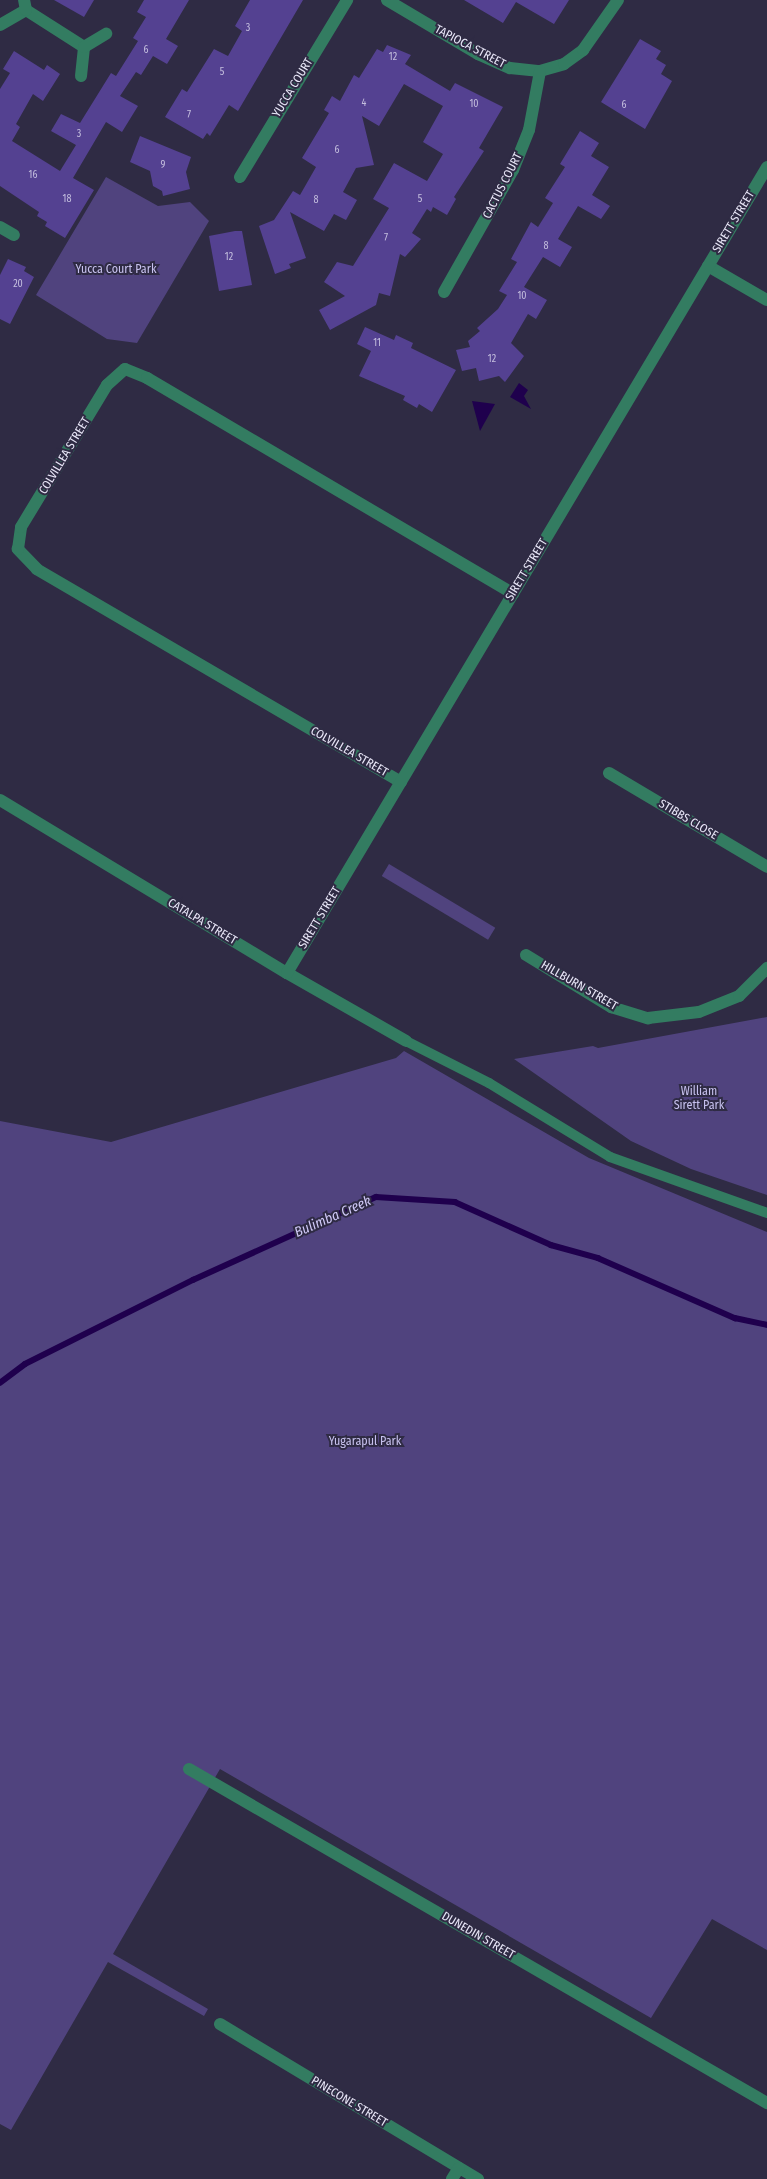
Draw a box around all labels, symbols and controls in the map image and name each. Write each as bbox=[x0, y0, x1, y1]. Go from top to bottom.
street label: TAPIOCA STREET bbox=[432, 22, 508, 72]
house number: 3 bbox=[246, 23, 250, 35]
house number: 6 bbox=[144, 45, 148, 57]
house number: 12 bbox=[389, 52, 397, 64]
street label: YUCCA COURT bbox=[270, 56, 316, 120]
house number: 5 bbox=[220, 67, 224, 79]
house number: 4 bbox=[362, 98, 366, 110]
house number: 10 bbox=[469, 99, 479, 111]
house number: 6 bbox=[622, 100, 626, 112]
house number: 7 bbox=[187, 110, 191, 122]
house number: 3 bbox=[77, 129, 81, 141]
house number: 6 bbox=[335, 145, 339, 157]
street label: CACTUS COURT bbox=[480, 151, 526, 221]
house number: 9 bbox=[161, 160, 165, 172]
house number: 16 bbox=[29, 170, 37, 182]
street label: SIRETT STREET bbox=[710, 188, 758, 256]
house number: 18 bbox=[63, 194, 71, 206]
house number: 5 bbox=[418, 194, 422, 206]
house number: 8 bbox=[314, 195, 318, 207]
house number: 7 bbox=[384, 233, 388, 245]
house number: 8 bbox=[544, 241, 548, 253]
house number: 12 bbox=[225, 252, 233, 264]
park label: Yucca Court Park bbox=[76, 263, 156, 277]
house number: 20 bbox=[13, 279, 23, 291]
house number: 10 bbox=[517, 291, 527, 303]
house number: 11 bbox=[373, 338, 381, 350]
house number: 12 bbox=[488, 354, 496, 366]
street label: COLVILLEA STREET bbox=[36, 415, 94, 497]
street label: SIRETT STREET bbox=[503, 536, 551, 604]
street label: COLVILLEA STREET bbox=[308, 724, 390, 780]
street label: STIBBS CLOSE bbox=[656, 797, 720, 843]
street label: SIRETT STREET bbox=[296, 884, 344, 952]
street label: CATALPA STREET bbox=[165, 896, 239, 948]
street label: HILLBURN STREET bbox=[538, 958, 620, 1014]
park label: William Sirett Park bbox=[674, 1085, 724, 1113]
water label: Bulimba Creek bbox=[292, 1193, 374, 1241]
park label: Yugarapul Park bbox=[329, 1435, 401, 1449]
street label: DUNEDIN STREET bbox=[439, 1909, 517, 1963]
street label: PINECONE STREET bbox=[308, 2074, 390, 2130]

